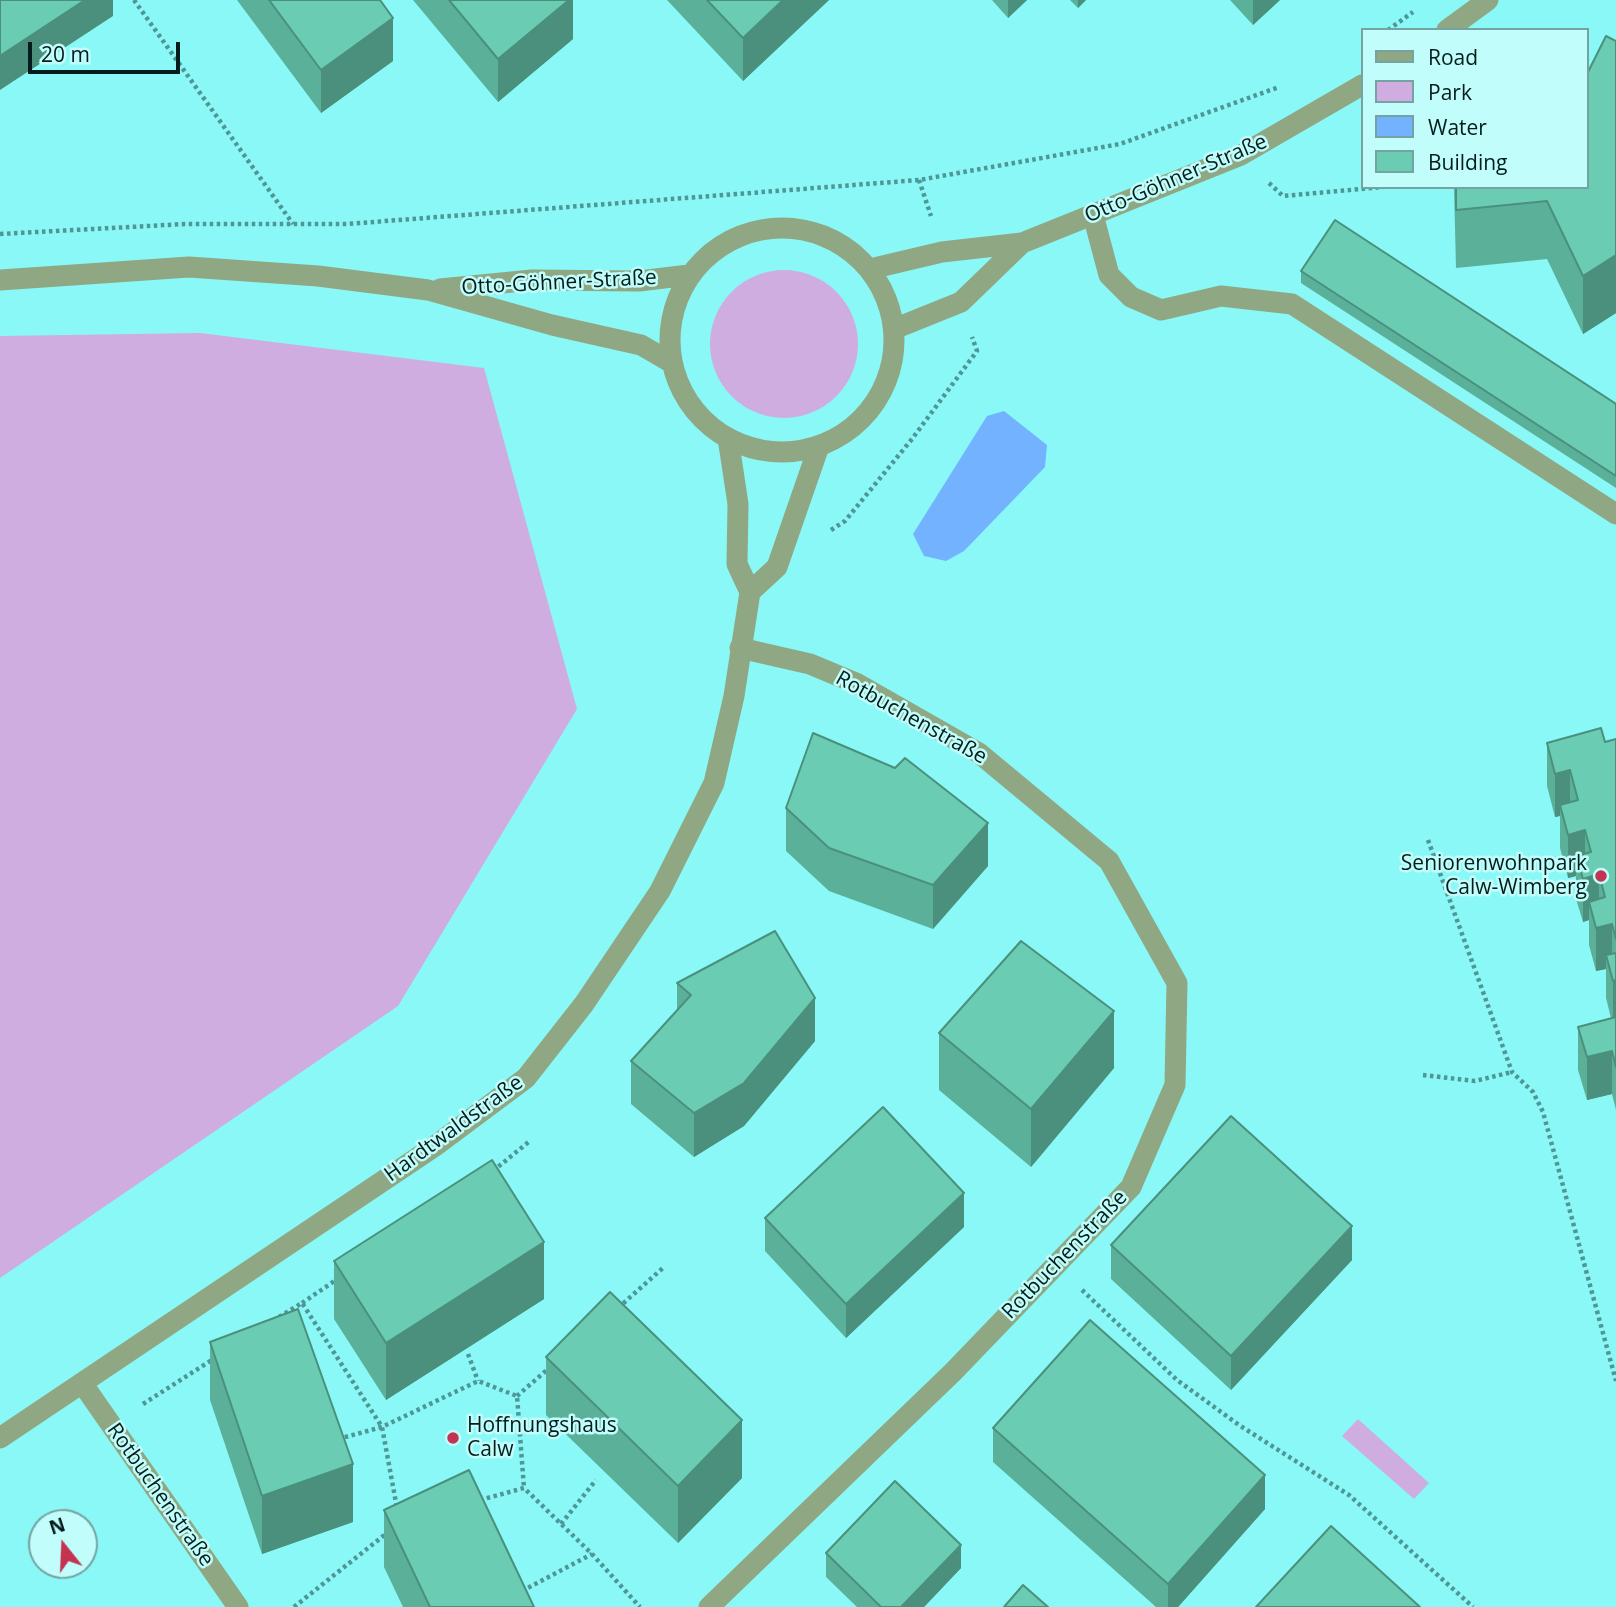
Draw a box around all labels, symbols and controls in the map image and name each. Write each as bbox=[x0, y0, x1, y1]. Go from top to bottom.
scale bar bbox=[32, 28, 184, 72]
legend bbox=[1360, 28, 1588, 189]
text: 20 m bbox=[41, 40, 90, 68]
text: Road bbox=[1428, 43, 1478, 71]
text: Park bbox=[1428, 78, 1472, 106]
text: Water bbox=[1428, 113, 1487, 141]
street label: Otto-Göhner-Straße bbox=[1081, 129, 1271, 229]
text: Building bbox=[1428, 148, 1507, 176]
street label: Otto-Göhner-Straße bbox=[461, 265, 657, 301]
street label: Rotbuchenstraße bbox=[831, 666, 991, 770]
place label: Seniorenwohnpark Calw-Wimberg bbox=[1401, 851, 1587, 901]
marker: Seniorenwohnpark Calw-Wimberg bbox=[1593, 868, 1609, 884]
street label: Hardtwaldstraße bbox=[380, 1070, 528, 1188]
street label: Rotbuchenstraße bbox=[997, 1185, 1133, 1325]
place label: Hoffnungshaus Calw bbox=[467, 1413, 617, 1463]
street label: Rotbuchenstraße bbox=[101, 1419, 219, 1571]
marker: Hoffnungshaus Calw bbox=[445, 1430, 461, 1446]
north arrow bbox=[28, 1509, 98, 1579]
text: N bbox=[46, 1511, 68, 1541]

